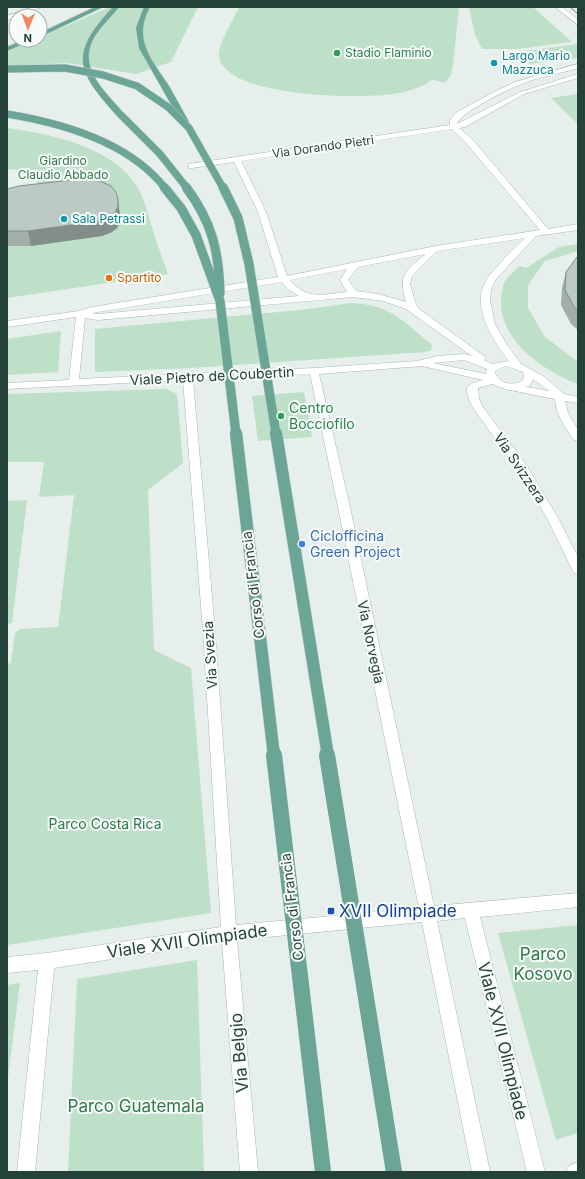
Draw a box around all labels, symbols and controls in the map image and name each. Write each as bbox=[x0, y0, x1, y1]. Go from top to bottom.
north arrow bbox=[8, 8, 48, 48]
text: N bbox=[24, 31, 32, 45]
place label: Stadio Flaminio bbox=[345, 45, 432, 60]
marker: Stadio Flaminio bbox=[332, 48, 342, 58]
place label: Largo Mario Mazzuca bbox=[502, 48, 570, 77]
marker: Largo Mario Mazzuca bbox=[489, 58, 499, 68]
street label: Via Dorando Pietri bbox=[271, 132, 375, 161]
park label: Giardino Claudio Abbado bbox=[18, 153, 108, 182]
place label: Sala Petrassi bbox=[72, 211, 145, 226]
marker: Sala Petrassi bbox=[59, 214, 69, 224]
place label: Spartito bbox=[117, 270, 161, 285]
marker: Spartito bbox=[104, 273, 114, 283]
street label: Viale Pietro de Coubertin bbox=[129, 363, 295, 388]
place label: Centro Bocciofilo bbox=[289, 399, 355, 432]
marker: Centro Bocciofilo bbox=[276, 411, 286, 421]
street label: Via Svizzera bbox=[491, 429, 550, 506]
place label: Ciclofficina Green Project bbox=[310, 527, 401, 560]
street label: Corso di Francia bbox=[237, 530, 268, 640]
marker: Ciclofficina Green Project bbox=[297, 539, 307, 549]
street label: Via Norvegia bbox=[354, 599, 389, 685]
street label: Via Svezia bbox=[199, 620, 220, 690]
park label: Parco Costa Rica bbox=[48, 815, 162, 832]
street label: Corso di Francia bbox=[276, 852, 307, 962]
place label: XVII Olimpiade bbox=[339, 901, 457, 921]
marker: XVII Olimpiade bbox=[326, 906, 336, 916]
street label: Viale XVII Olimpiade bbox=[105, 920, 269, 962]
park label: Parco Kosovo bbox=[513, 944, 573, 984]
street label: Viale XVII Olimpiade bbox=[474, 960, 532, 1122]
street label: Via Belgio bbox=[226, 1012, 252, 1094]
park label: Parco Guatemala bbox=[68, 1096, 204, 1116]

